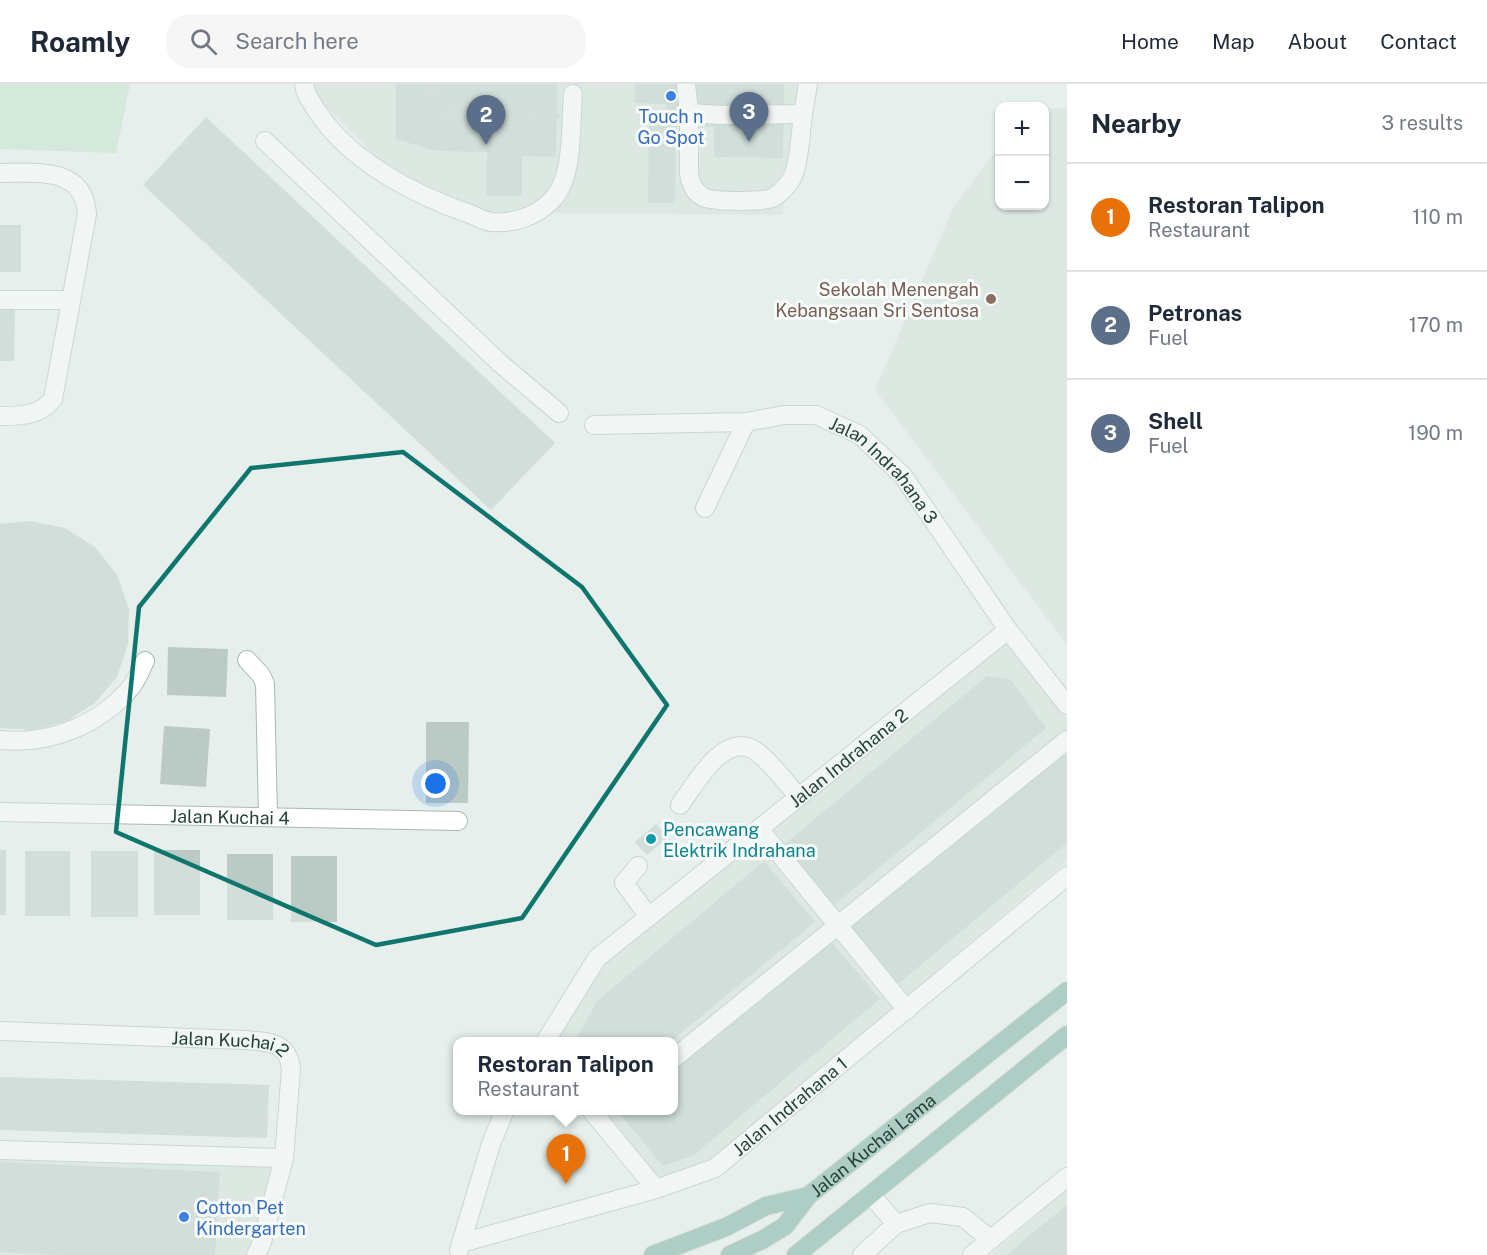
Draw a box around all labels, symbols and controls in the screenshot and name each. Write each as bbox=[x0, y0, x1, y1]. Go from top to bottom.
search box bbox=[166, 14, 586, 68]
text: Roamly bbox=[30, 25, 130, 58]
icon: search bbox=[187, 25, 220, 58]
text: Search here bbox=[235, 28, 359, 54]
text: Home bbox=[1121, 29, 1179, 54]
text: Map bbox=[1212, 29, 1255, 54]
text: About bbox=[1288, 29, 1347, 54]
text: Contact bbox=[1380, 29, 1457, 54]
marker: Touch n Go Spot bbox=[664, 89, 678, 103]
pin: 3 bbox=[730, 92, 768, 142]
pin: 2 bbox=[466, 95, 506, 145]
map controls bbox=[995, 102, 1049, 210]
button: + bbox=[995, 102, 1049, 156]
place label: Touch n Go Spot bbox=[637, 106, 705, 148]
text: Nearby bbox=[1091, 108, 1181, 139]
text: 3 results bbox=[1382, 111, 1463, 135]
button: − bbox=[995, 156, 1049, 210]
text: Restoran Talipon bbox=[1148, 192, 1325, 218]
text: 1 bbox=[1106, 205, 1115, 229]
text: 110 m bbox=[1412, 205, 1463, 229]
text: Restaurant bbox=[1148, 218, 1250, 242]
place label: Sekolah Menengah Kebangsaan Sri Sentosa bbox=[775, 279, 979, 321]
marker: Sekolah Menengah Kebangsaan Sri Sentosa bbox=[984, 292, 998, 306]
text: Petronas bbox=[1148, 300, 1242, 326]
text: 2 bbox=[1104, 313, 1117, 337]
text: 170 m bbox=[1409, 313, 1463, 337]
text: Fuel bbox=[1148, 326, 1189, 350]
text: Shell bbox=[1148, 408, 1203, 434]
street label: Jalan Indrahana 3 bbox=[826, 412, 943, 527]
text: 3 bbox=[1104, 421, 1117, 445]
text: 190 m bbox=[1408, 421, 1463, 445]
text: Fuel bbox=[1148, 434, 1189, 458]
street label: Jalan Indrahana 2 bbox=[784, 704, 912, 811]
your location bbox=[421, 769, 450, 798]
street label: Jalan Kuchai 4 bbox=[170, 805, 290, 828]
place label: Pencawang Elektrik Indrahana bbox=[663, 819, 816, 861]
marker: Pencawang Elektrik Indrahana bbox=[644, 832, 658, 846]
street label: Jalan Kuchai 2 bbox=[171, 1027, 294, 1061]
popup bbox=[453, 1037, 678, 1115]
text: Restoran Talipon bbox=[477, 1051, 654, 1077]
street label: Jalan Indrahana 1 bbox=[728, 1052, 851, 1160]
text: Restaurant bbox=[477, 1077, 579, 1101]
street label: Jalan Kuchai Lama bbox=[806, 1089, 939, 1201]
pin: 1 bbox=[546, 1134, 586, 1184]
place label: Cotton Pet Kindergarten bbox=[196, 1197, 306, 1239]
marker: Cotton Pet Kindergarten bbox=[177, 1210, 191, 1224]

